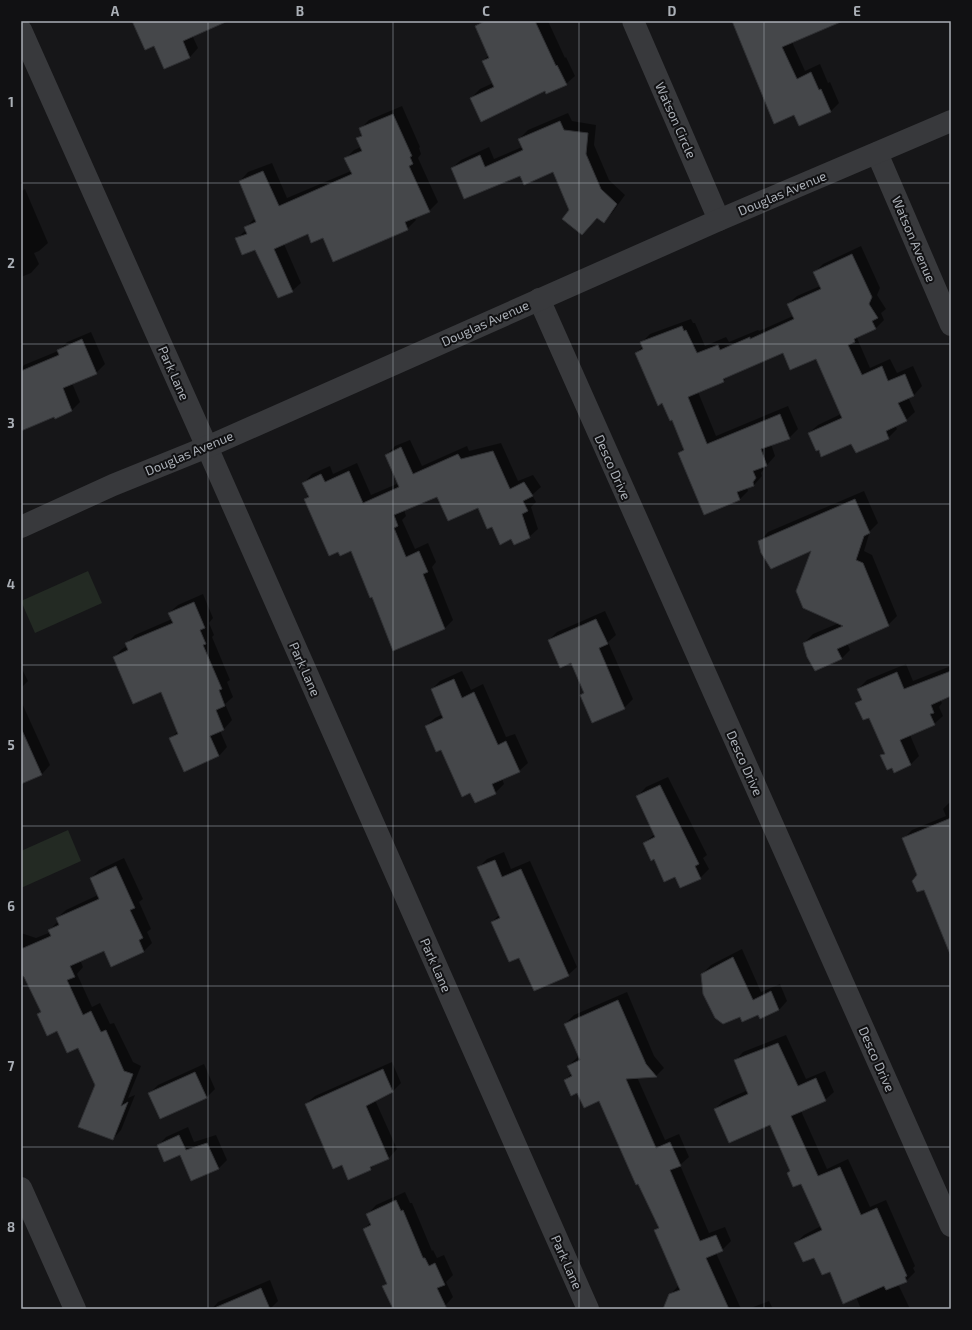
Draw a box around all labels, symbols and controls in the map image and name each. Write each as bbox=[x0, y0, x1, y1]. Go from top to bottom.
text: A bbox=[111, 3, 120, 19]
text: B bbox=[296, 3, 304, 19]
text: C bbox=[482, 3, 490, 19]
text: D bbox=[668, 3, 677, 19]
text: E bbox=[853, 3, 861, 19]
street label: Watson Circle bbox=[652, 79, 700, 161]
text: 1 bbox=[8, 94, 14, 110]
street label: Douglas Avenue bbox=[735, 167, 829, 219]
street label: Watson Avenue bbox=[889, 194, 939, 284]
text: 2 bbox=[7, 255, 15, 271]
street label: Douglas Avenue bbox=[439, 296, 531, 350]
street label: Park Lane bbox=[155, 343, 193, 403]
text: 3 bbox=[7, 415, 15, 431]
street label: Douglas Avenue bbox=[142, 427, 236, 479]
street label: Desco Drive bbox=[592, 432, 634, 502]
text: 4 bbox=[7, 576, 15, 592]
street label: Park Lane bbox=[286, 639, 324, 699]
street label: Desco Drive bbox=[724, 728, 766, 798]
text: 5 bbox=[7, 737, 15, 753]
text: 6 bbox=[7, 898, 15, 914]
street label: Park Lane bbox=[417, 935, 455, 995]
street label: Desco Drive bbox=[856, 1024, 898, 1094]
text: 7 bbox=[8, 1058, 15, 1074]
text: 8 bbox=[7, 1219, 15, 1235]
street label: Park Lane bbox=[548, 1232, 586, 1292]

